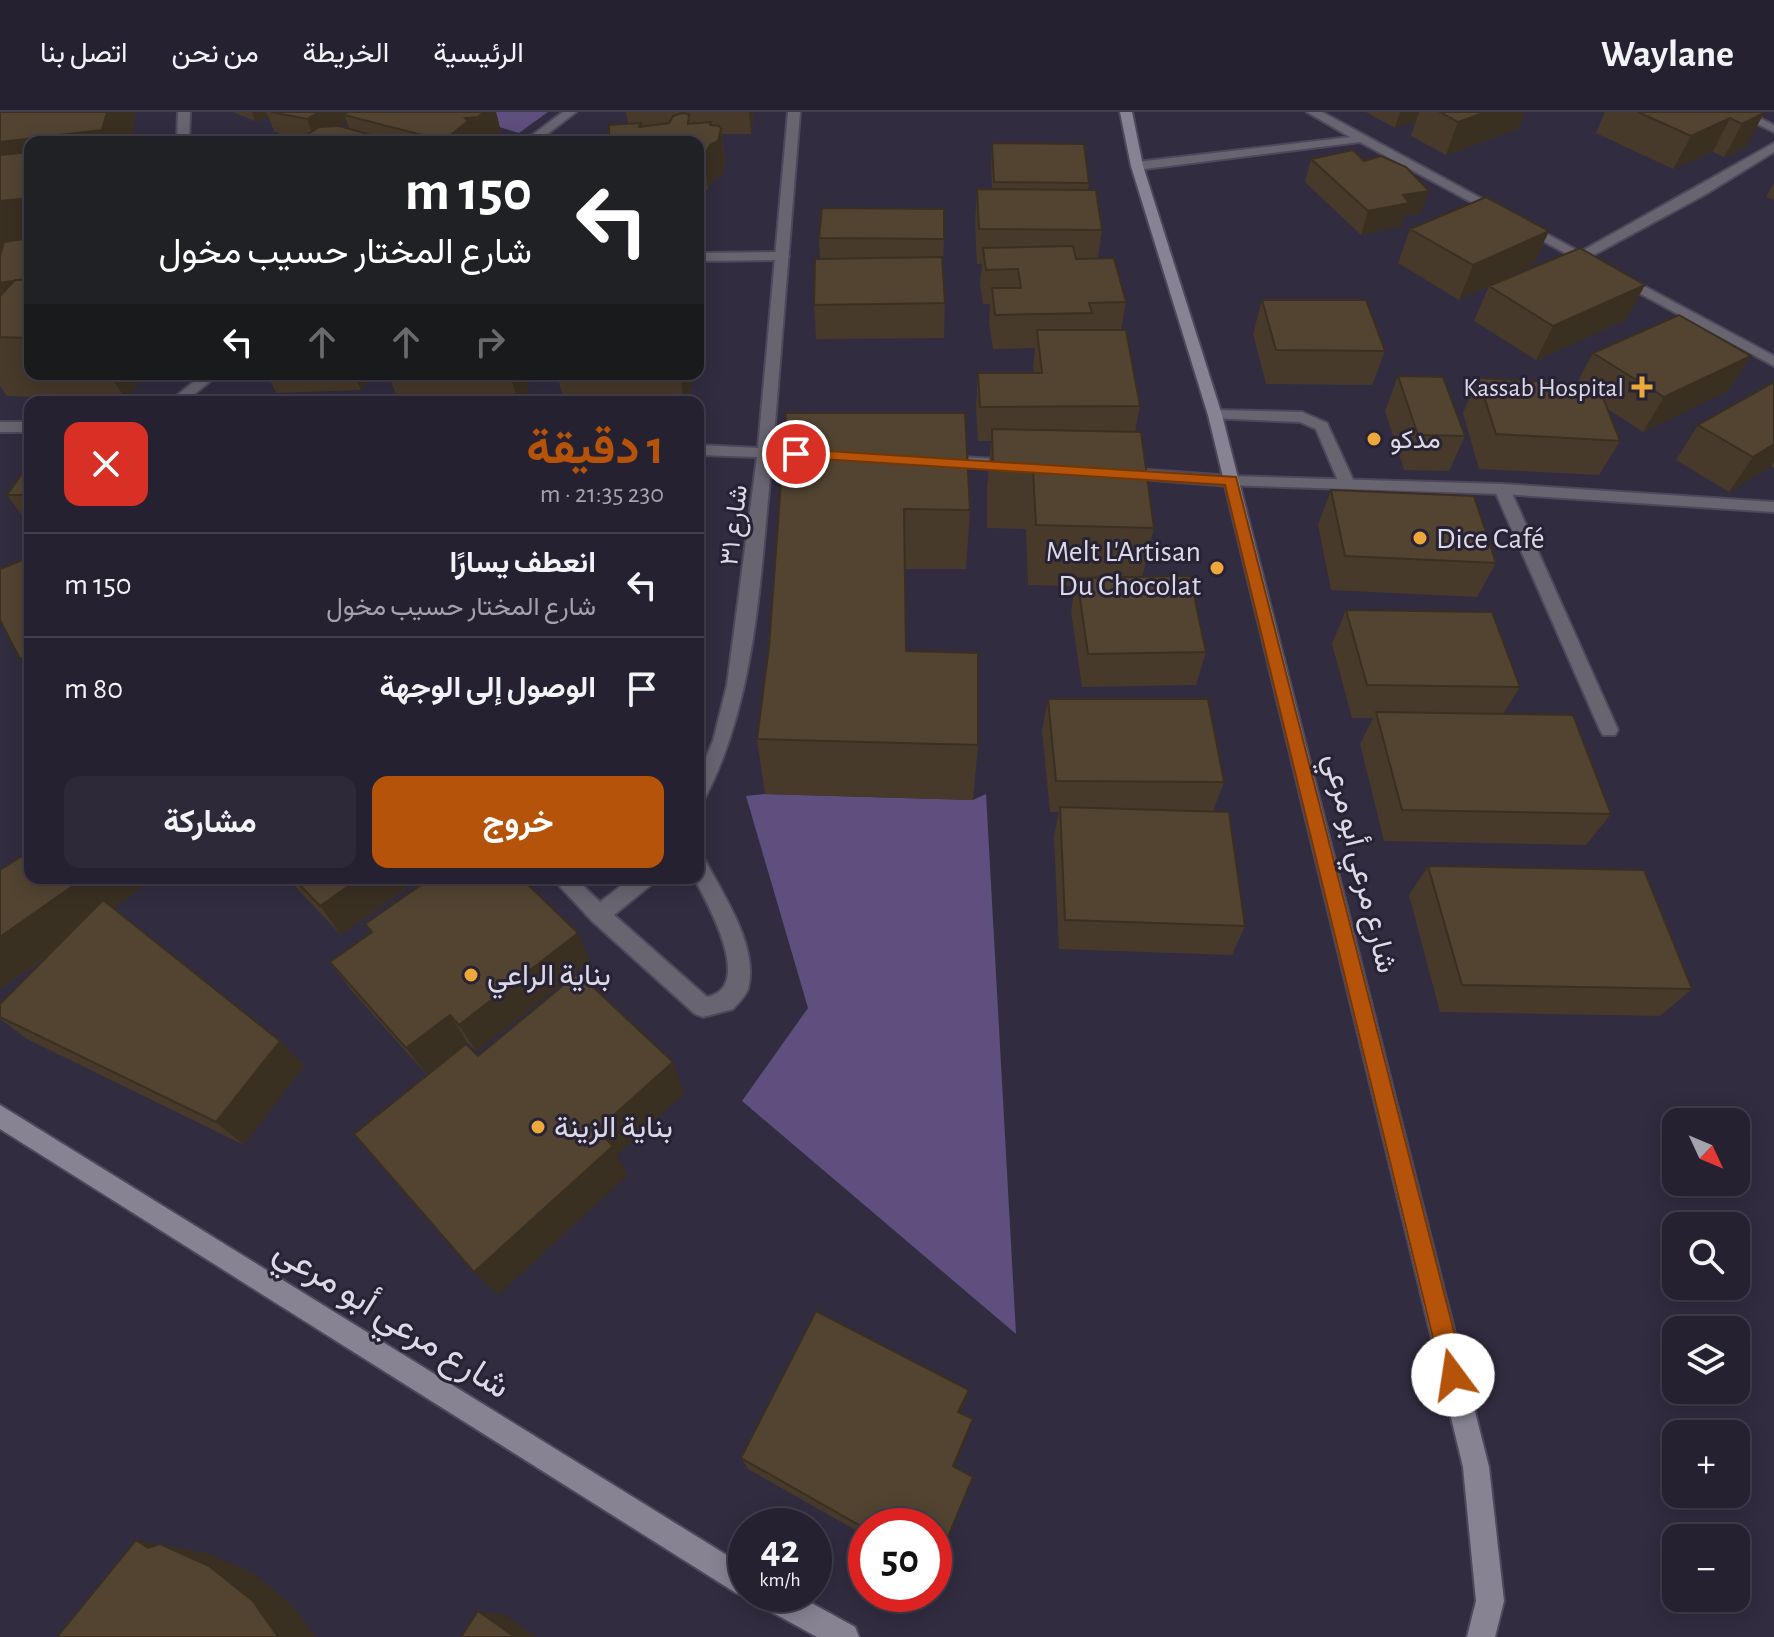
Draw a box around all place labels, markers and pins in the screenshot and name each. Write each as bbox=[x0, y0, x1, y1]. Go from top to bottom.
place label: Kassab Hospital bbox=[1463, 375, 1624, 401]
marker: Kassab Hospital bbox=[1631, 376, 1653, 398]
pin bbox=[762, 420, 830, 488]
place label: مدكو bbox=[1390, 427, 1441, 455]
marker: مدكو bbox=[1365, 430, 1383, 448]
place label: Dice Café bbox=[1436, 524, 1545, 554]
marker: Dice Café bbox=[1411, 529, 1429, 547]
place label: Melt L'Artisan Du Chocolat bbox=[1046, 537, 1201, 601]
marker: Melt L'Artisan Du Chocolat bbox=[1208, 559, 1226, 577]
place label: بناية الراعي bbox=[487, 961, 611, 999]
marker: بناية الراعي bbox=[462, 966, 480, 984]
place label: بناية الزينة bbox=[554, 1113, 673, 1145]
marker: بناية الزينة bbox=[529, 1118, 547, 1136]

